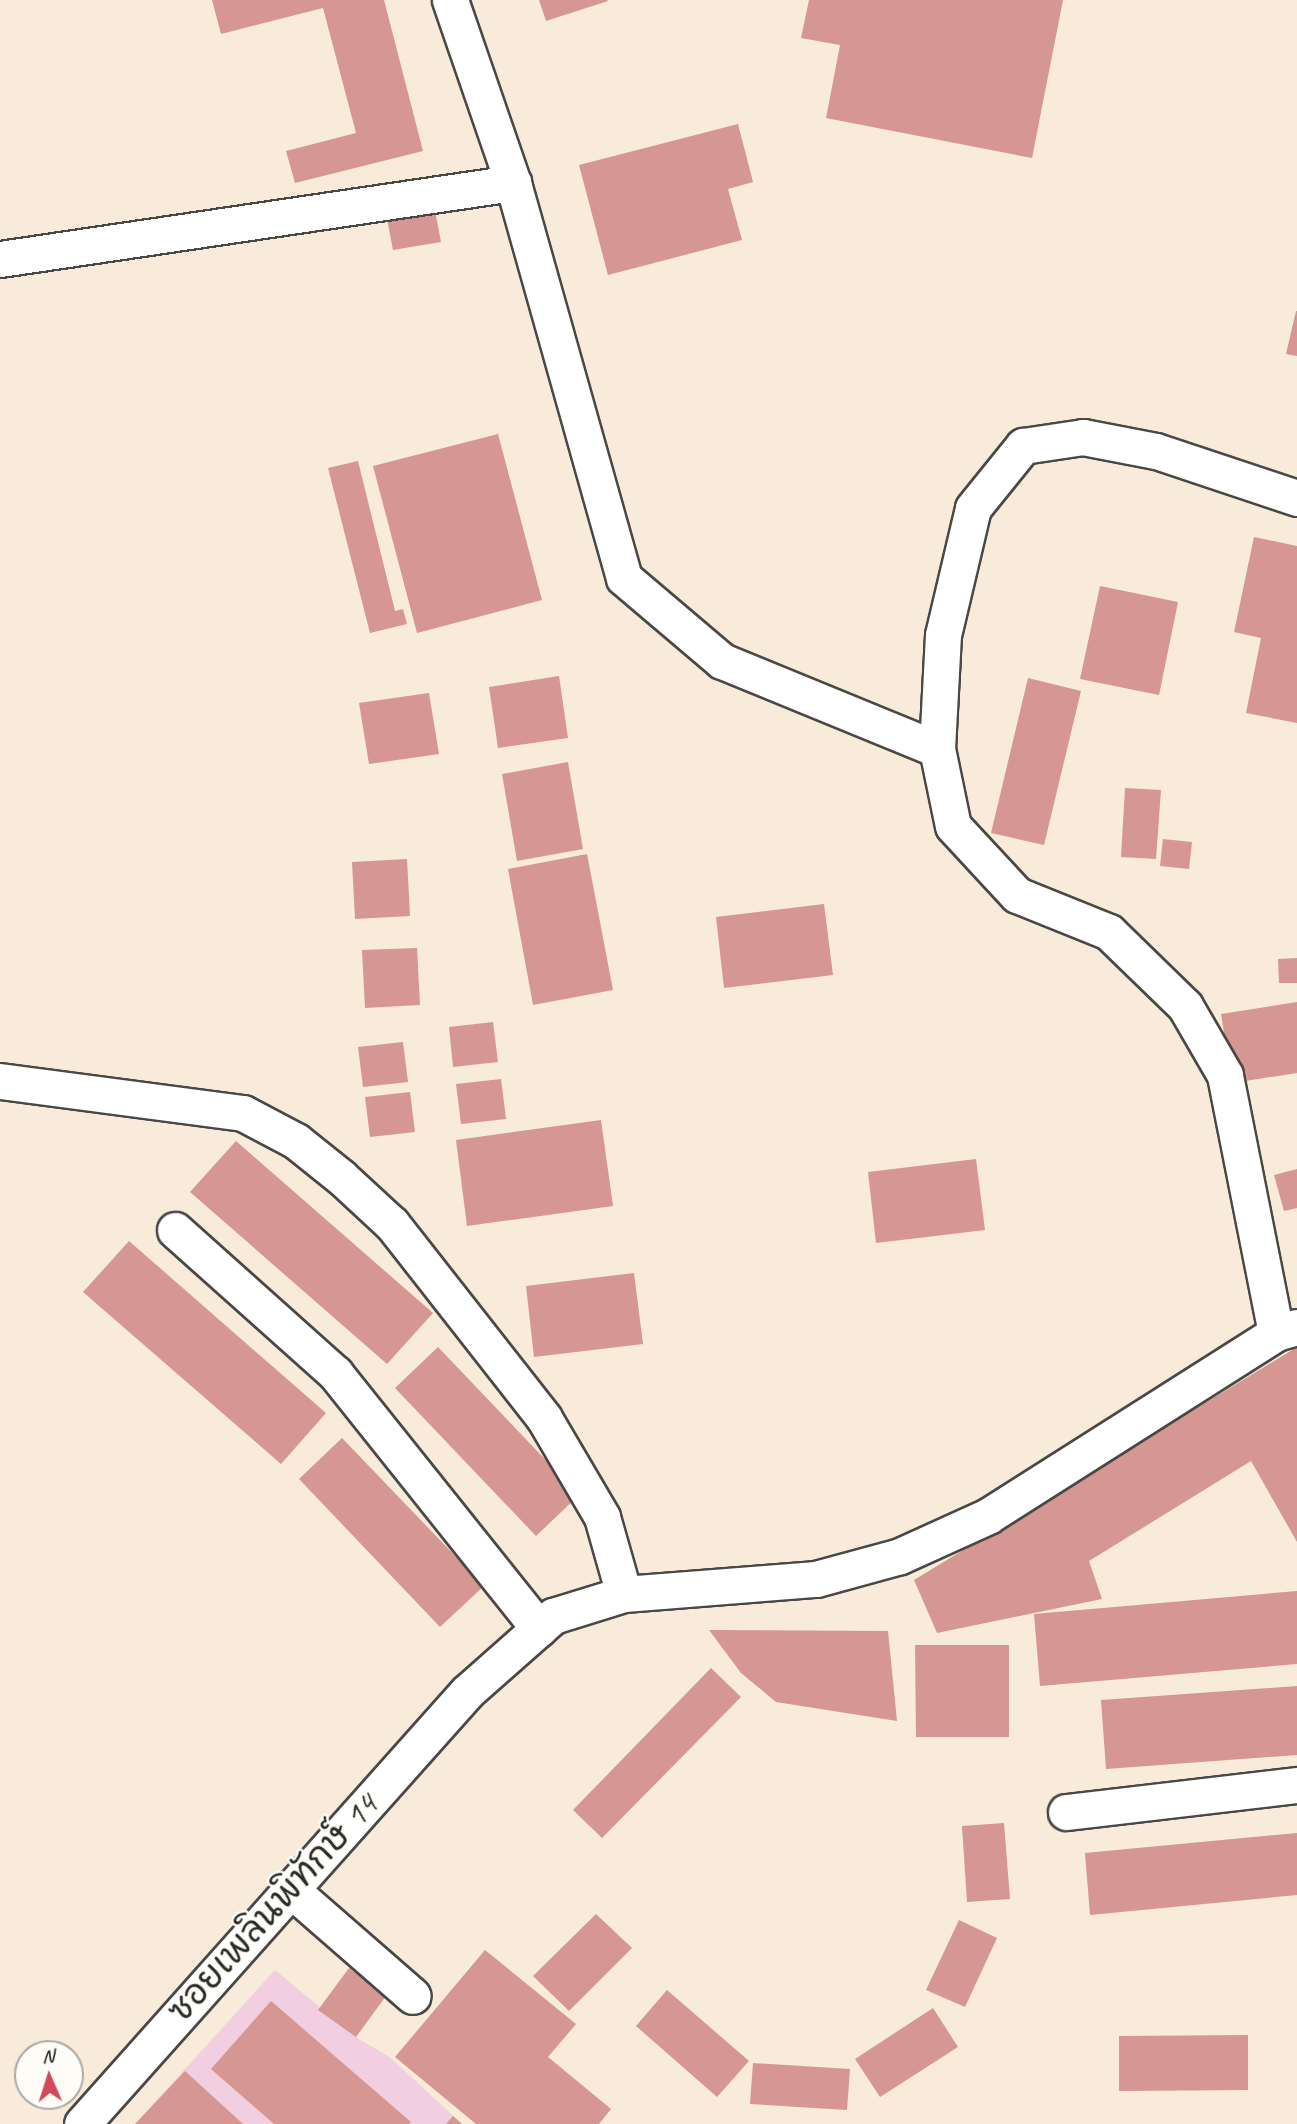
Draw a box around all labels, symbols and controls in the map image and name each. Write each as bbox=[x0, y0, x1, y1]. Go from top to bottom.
street label: ซอยเพลินพิทักษ์ 14 bbox=[159, 1785, 387, 2031]
north arrow bbox=[14, 2040, 84, 2110]
text: N bbox=[41, 2044, 55, 2068]

